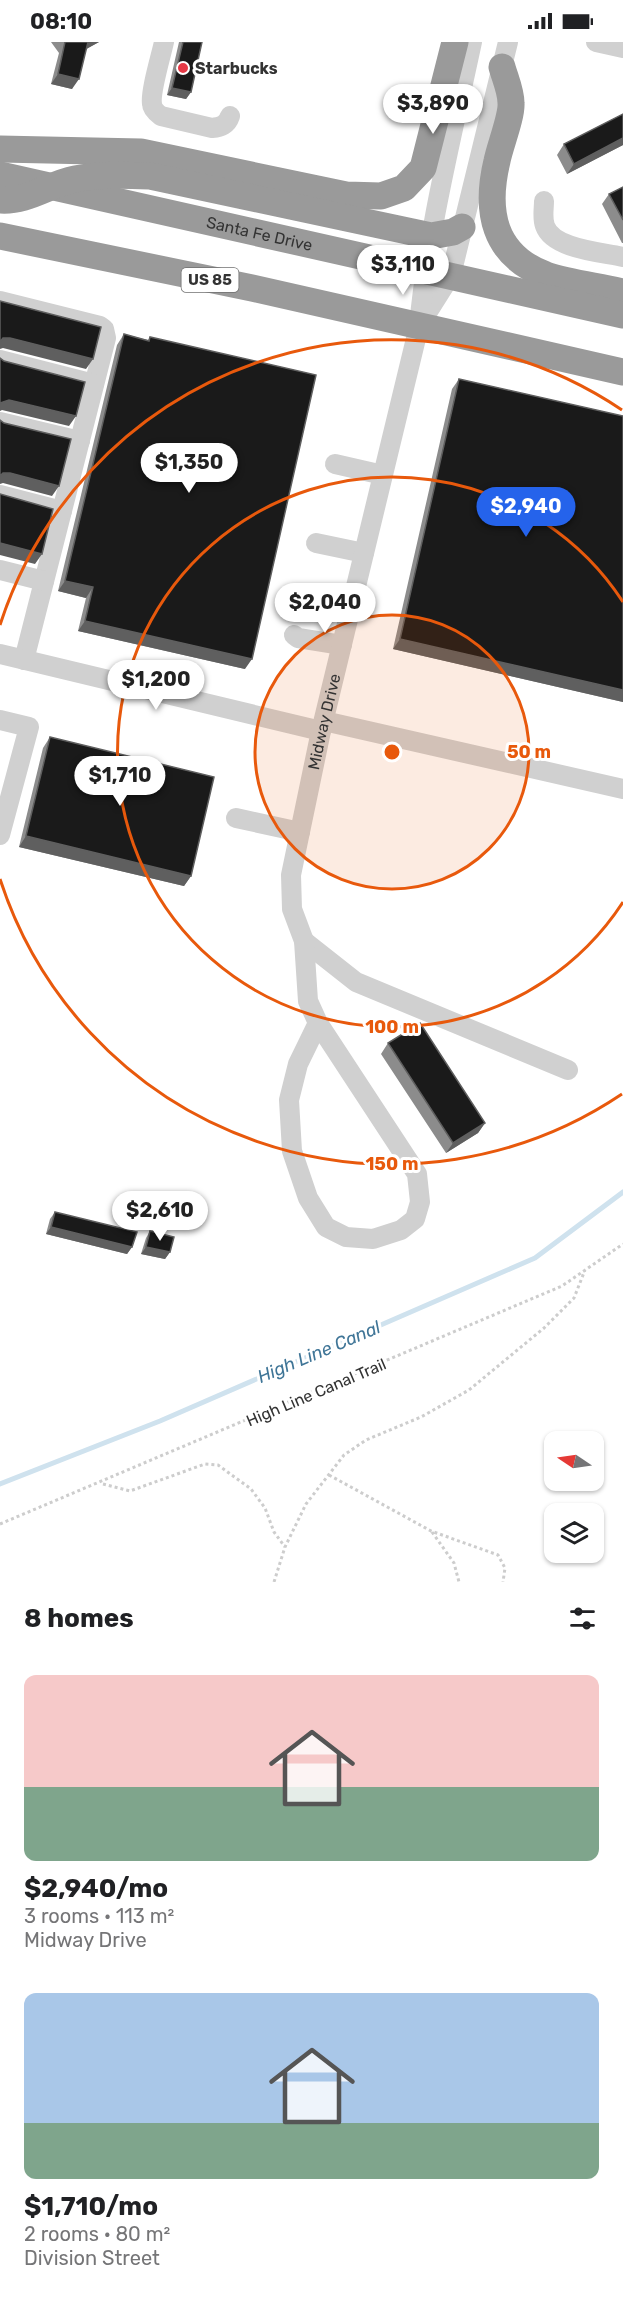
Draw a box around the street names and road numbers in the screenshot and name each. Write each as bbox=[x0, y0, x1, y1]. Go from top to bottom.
street label: Santa Fe Drive bbox=[205, 213, 314, 255]
road number: US 85 bbox=[182, 268, 238, 292]
street label: Midway Drive bbox=[304, 672, 345, 772]
street label: High Line Canal Trail bbox=[243, 1354, 389, 1430]

